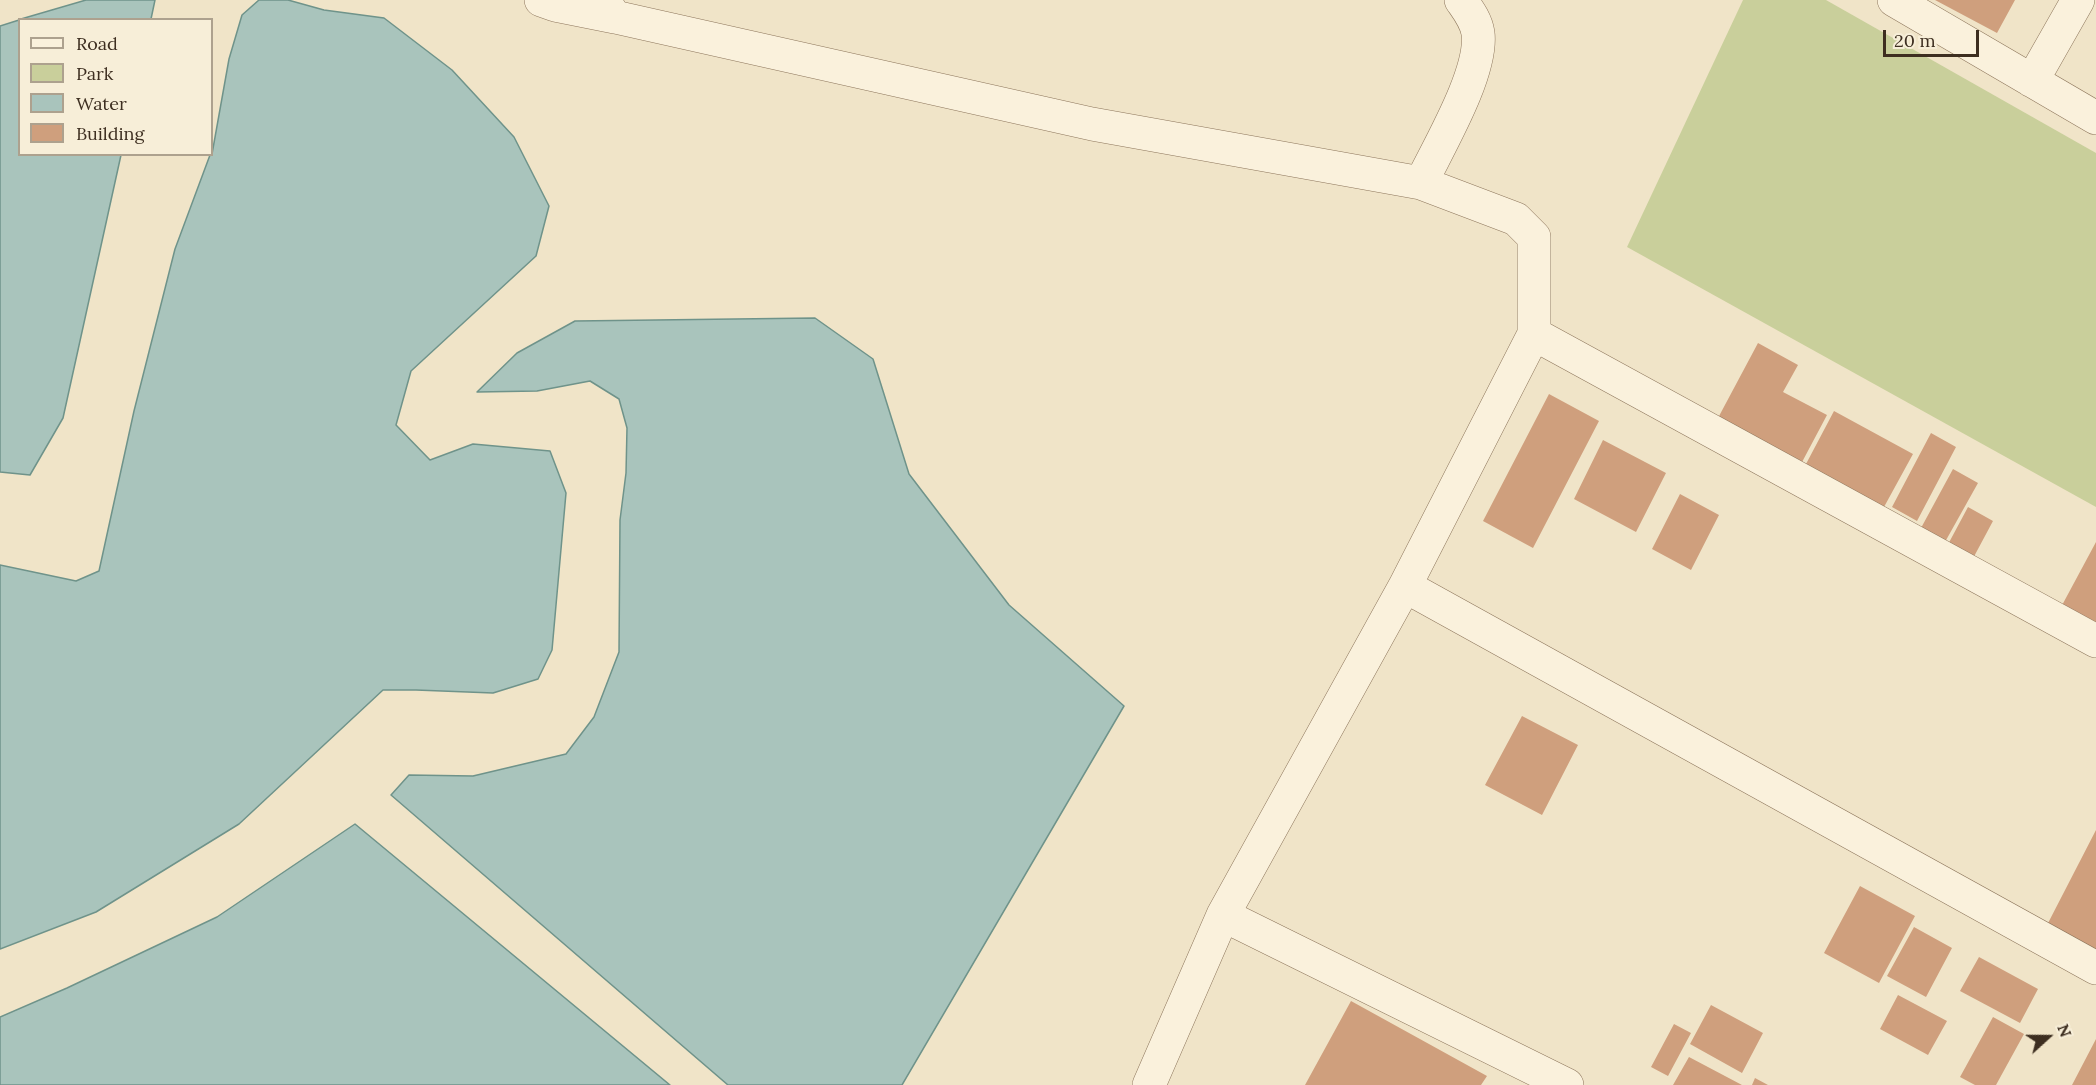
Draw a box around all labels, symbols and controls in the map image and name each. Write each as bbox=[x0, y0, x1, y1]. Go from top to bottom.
legend bbox=[18, 18, 213, 156]
scale bar bbox=[1886, 18, 1982, 56]
text: 20 m bbox=[1894, 29, 1936, 52]
text: Road bbox=[76, 32, 118, 55]
text: Park bbox=[76, 62, 113, 85]
text: Water bbox=[76, 92, 127, 115]
text: Building bbox=[76, 122, 144, 145]
north arrow bbox=[2018, 1007, 2078, 1067]
text: N bbox=[2053, 1021, 2076, 1040]

